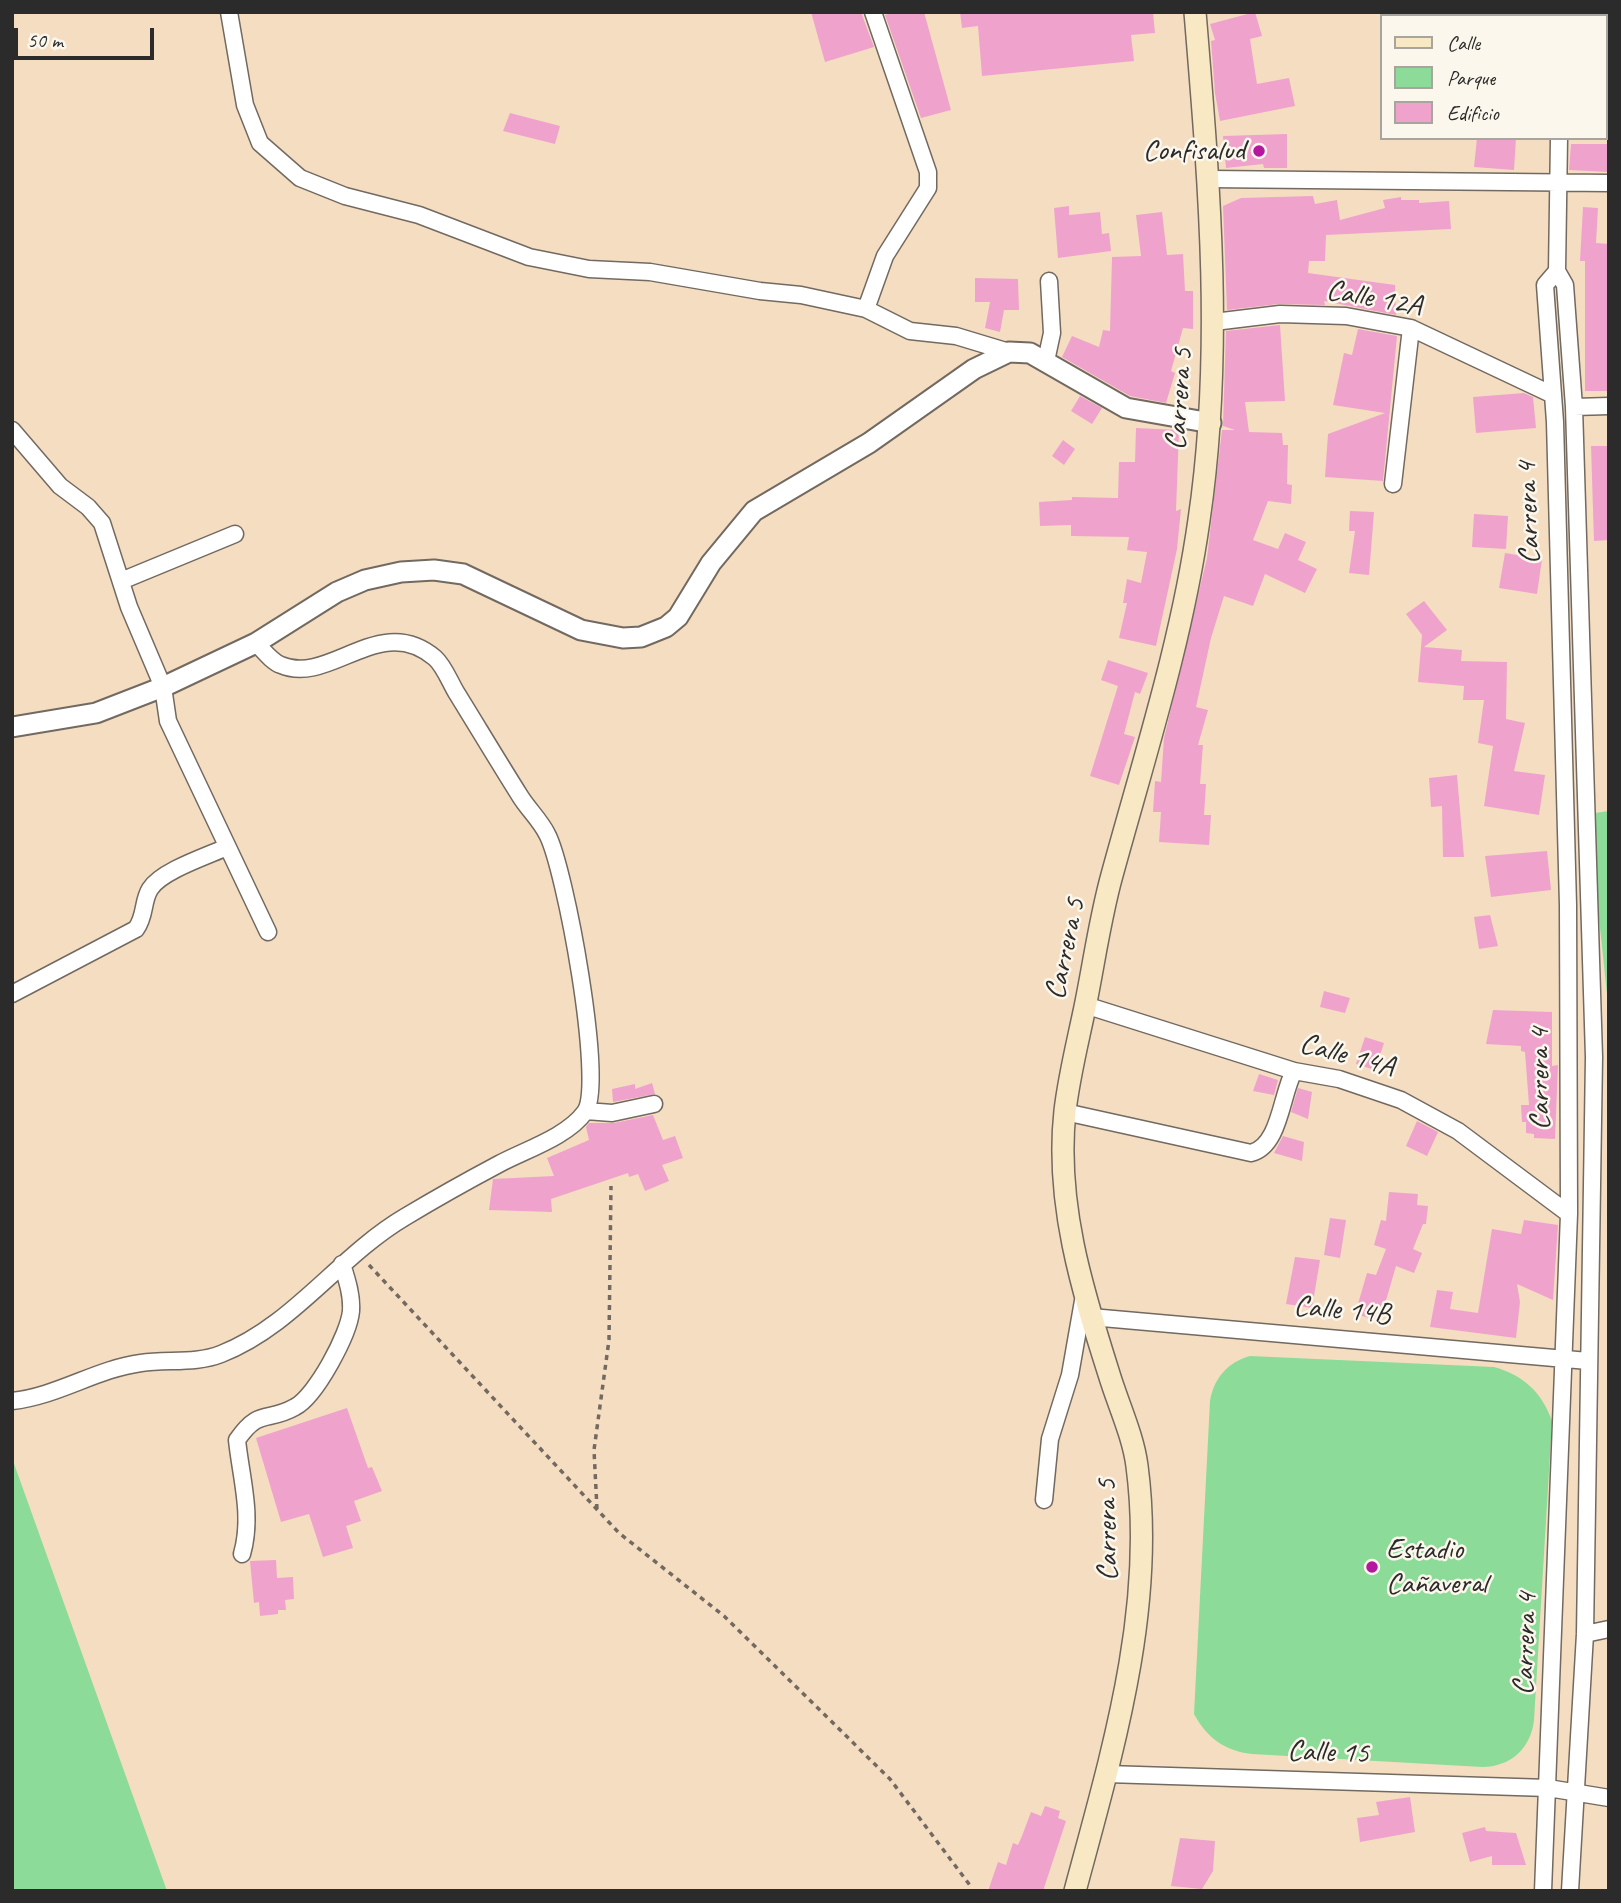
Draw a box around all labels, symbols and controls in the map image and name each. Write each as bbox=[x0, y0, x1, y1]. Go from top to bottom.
scale bar bbox=[18, 14, 158, 58]
legend bbox=[1380, 14, 1607, 140]
text: 50 m bbox=[27, 27, 63, 53]
text: Calle bbox=[1447, 30, 1480, 56]
text: Parque bbox=[1447, 65, 1495, 91]
text: Edificio bbox=[1447, 100, 1499, 126]
place label: Confisalud bbox=[1143, 133, 1245, 169]
marker: Confisalud bbox=[1251, 143, 1267, 159]
street label: Calle 12A bbox=[1323, 273, 1425, 325]
street label: Carrera 5 bbox=[1158, 347, 1202, 451]
street label: Carrera 4 bbox=[1509, 461, 1549, 565]
street label: Carrera 5 bbox=[1038, 895, 1094, 1003]
street label: Calle 14A bbox=[1296, 1026, 1398, 1086]
street label: Carrera 4 bbox=[1522, 1028, 1558, 1130]
street label: Calle 14B bbox=[1292, 1289, 1392, 1333]
street label: Carrera 5 bbox=[1089, 1478, 1127, 1582]
place label: Estadio Cañaveral bbox=[1386, 1532, 1487, 1602]
marker: Estadio Cañaveral bbox=[1364, 1559, 1380, 1575]
street label: Carrera 4 bbox=[1506, 1592, 1546, 1696]
street label: Calle 15 bbox=[1287, 1734, 1369, 1772]

